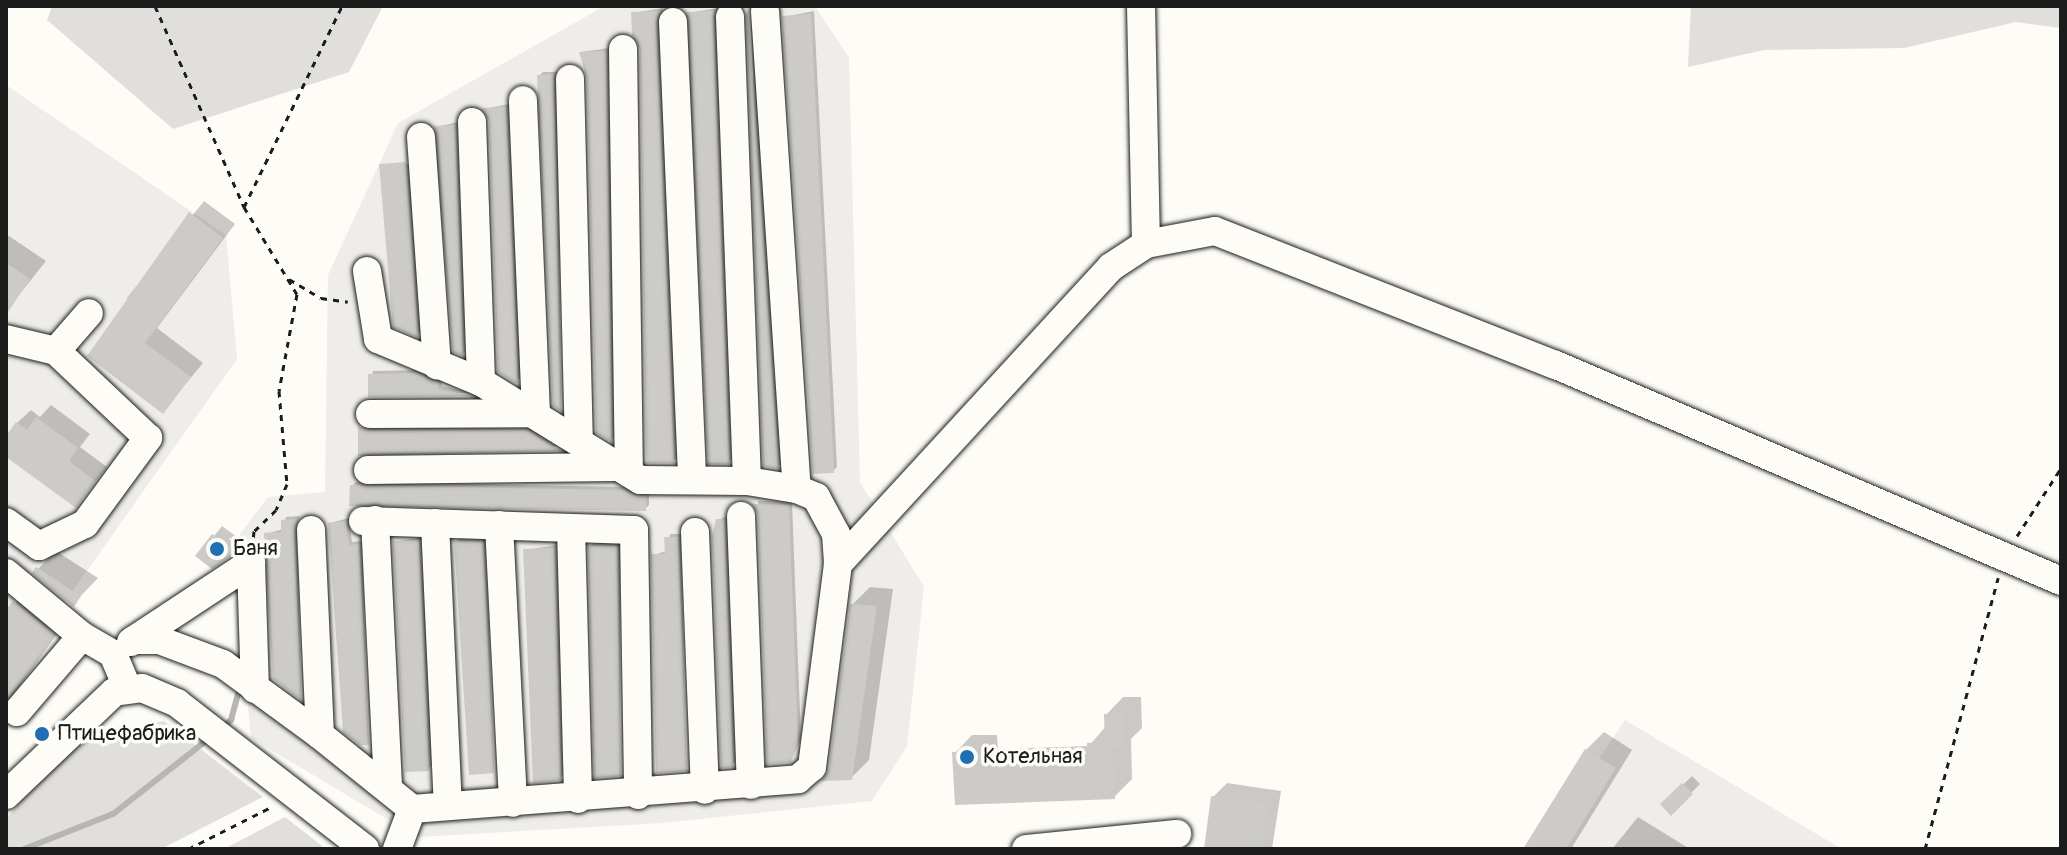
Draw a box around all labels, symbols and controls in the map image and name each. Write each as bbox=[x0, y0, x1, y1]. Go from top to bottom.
place label: Баня bbox=[233, 536, 278, 562]
marker: Баня bbox=[208, 540, 226, 558]
place label: Птицефабрика bbox=[58, 721, 196, 747]
marker: Птицефабрика bbox=[33, 725, 51, 743]
place label: Котельная bbox=[983, 744, 1083, 770]
marker: Котельная bbox=[958, 748, 976, 766]

